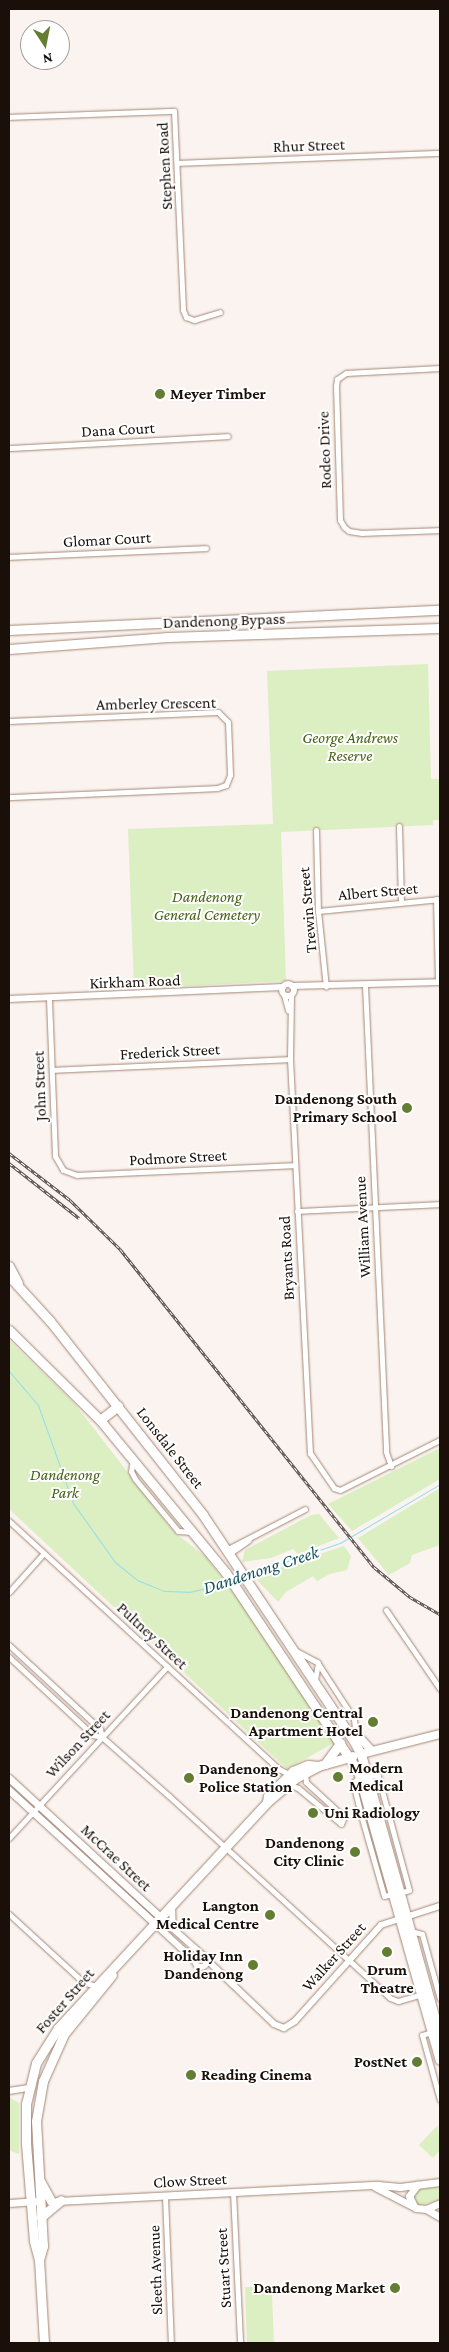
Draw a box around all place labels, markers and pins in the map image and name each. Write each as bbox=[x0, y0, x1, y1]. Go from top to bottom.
place label: Meyer Timber bbox=[170, 384, 266, 404]
marker: Meyer Timber bbox=[154, 388, 166, 400]
place label: Dandenong South Primary School bbox=[275, 1089, 397, 1127]
marker: Dandenong South Primary School bbox=[401, 1102, 413, 1114]
place label: Dandenong Central Apartment Hotel bbox=[230, 1703, 363, 1741]
marker: Dandenong Central Apartment Hotel bbox=[367, 1716, 379, 1728]
place label: Modern Medical bbox=[349, 1758, 403, 1796]
place label: Dandenong Police Station bbox=[199, 1759, 292, 1797]
marker: Modern Medical bbox=[331, 1770, 345, 1784]
marker: Dandenong Police Station bbox=[183, 1772, 195, 1784]
place label: Uni Radiology bbox=[324, 1803, 420, 1823]
marker: Uni Radiology bbox=[306, 1806, 320, 1820]
place label: Dandenong City Clinic bbox=[265, 1833, 344, 1871]
marker: Dandenong City Clinic bbox=[348, 1845, 362, 1859]
place label: Langton Medical Centre bbox=[156, 1896, 259, 1934]
marker: Langton Medical Centre bbox=[263, 1908, 277, 1922]
place label: Holiday Inn Dandenong bbox=[163, 1946, 243, 1984]
marker: Drum Theatre bbox=[381, 1946, 393, 1958]
marker: Holiday Inn Dandenong bbox=[247, 1959, 259, 1971]
place label: Drum Theatre bbox=[360, 1960, 414, 1998]
place label: PostNet bbox=[354, 2052, 407, 2072]
marker: PostNet bbox=[411, 2056, 423, 2068]
place label: Reading Cinema bbox=[201, 2065, 312, 2085]
marker: Reading Cinema bbox=[185, 2069, 197, 2081]
place label: Dandenong Market bbox=[253, 2278, 385, 2298]
marker: Dandenong Market bbox=[389, 2282, 401, 2294]

